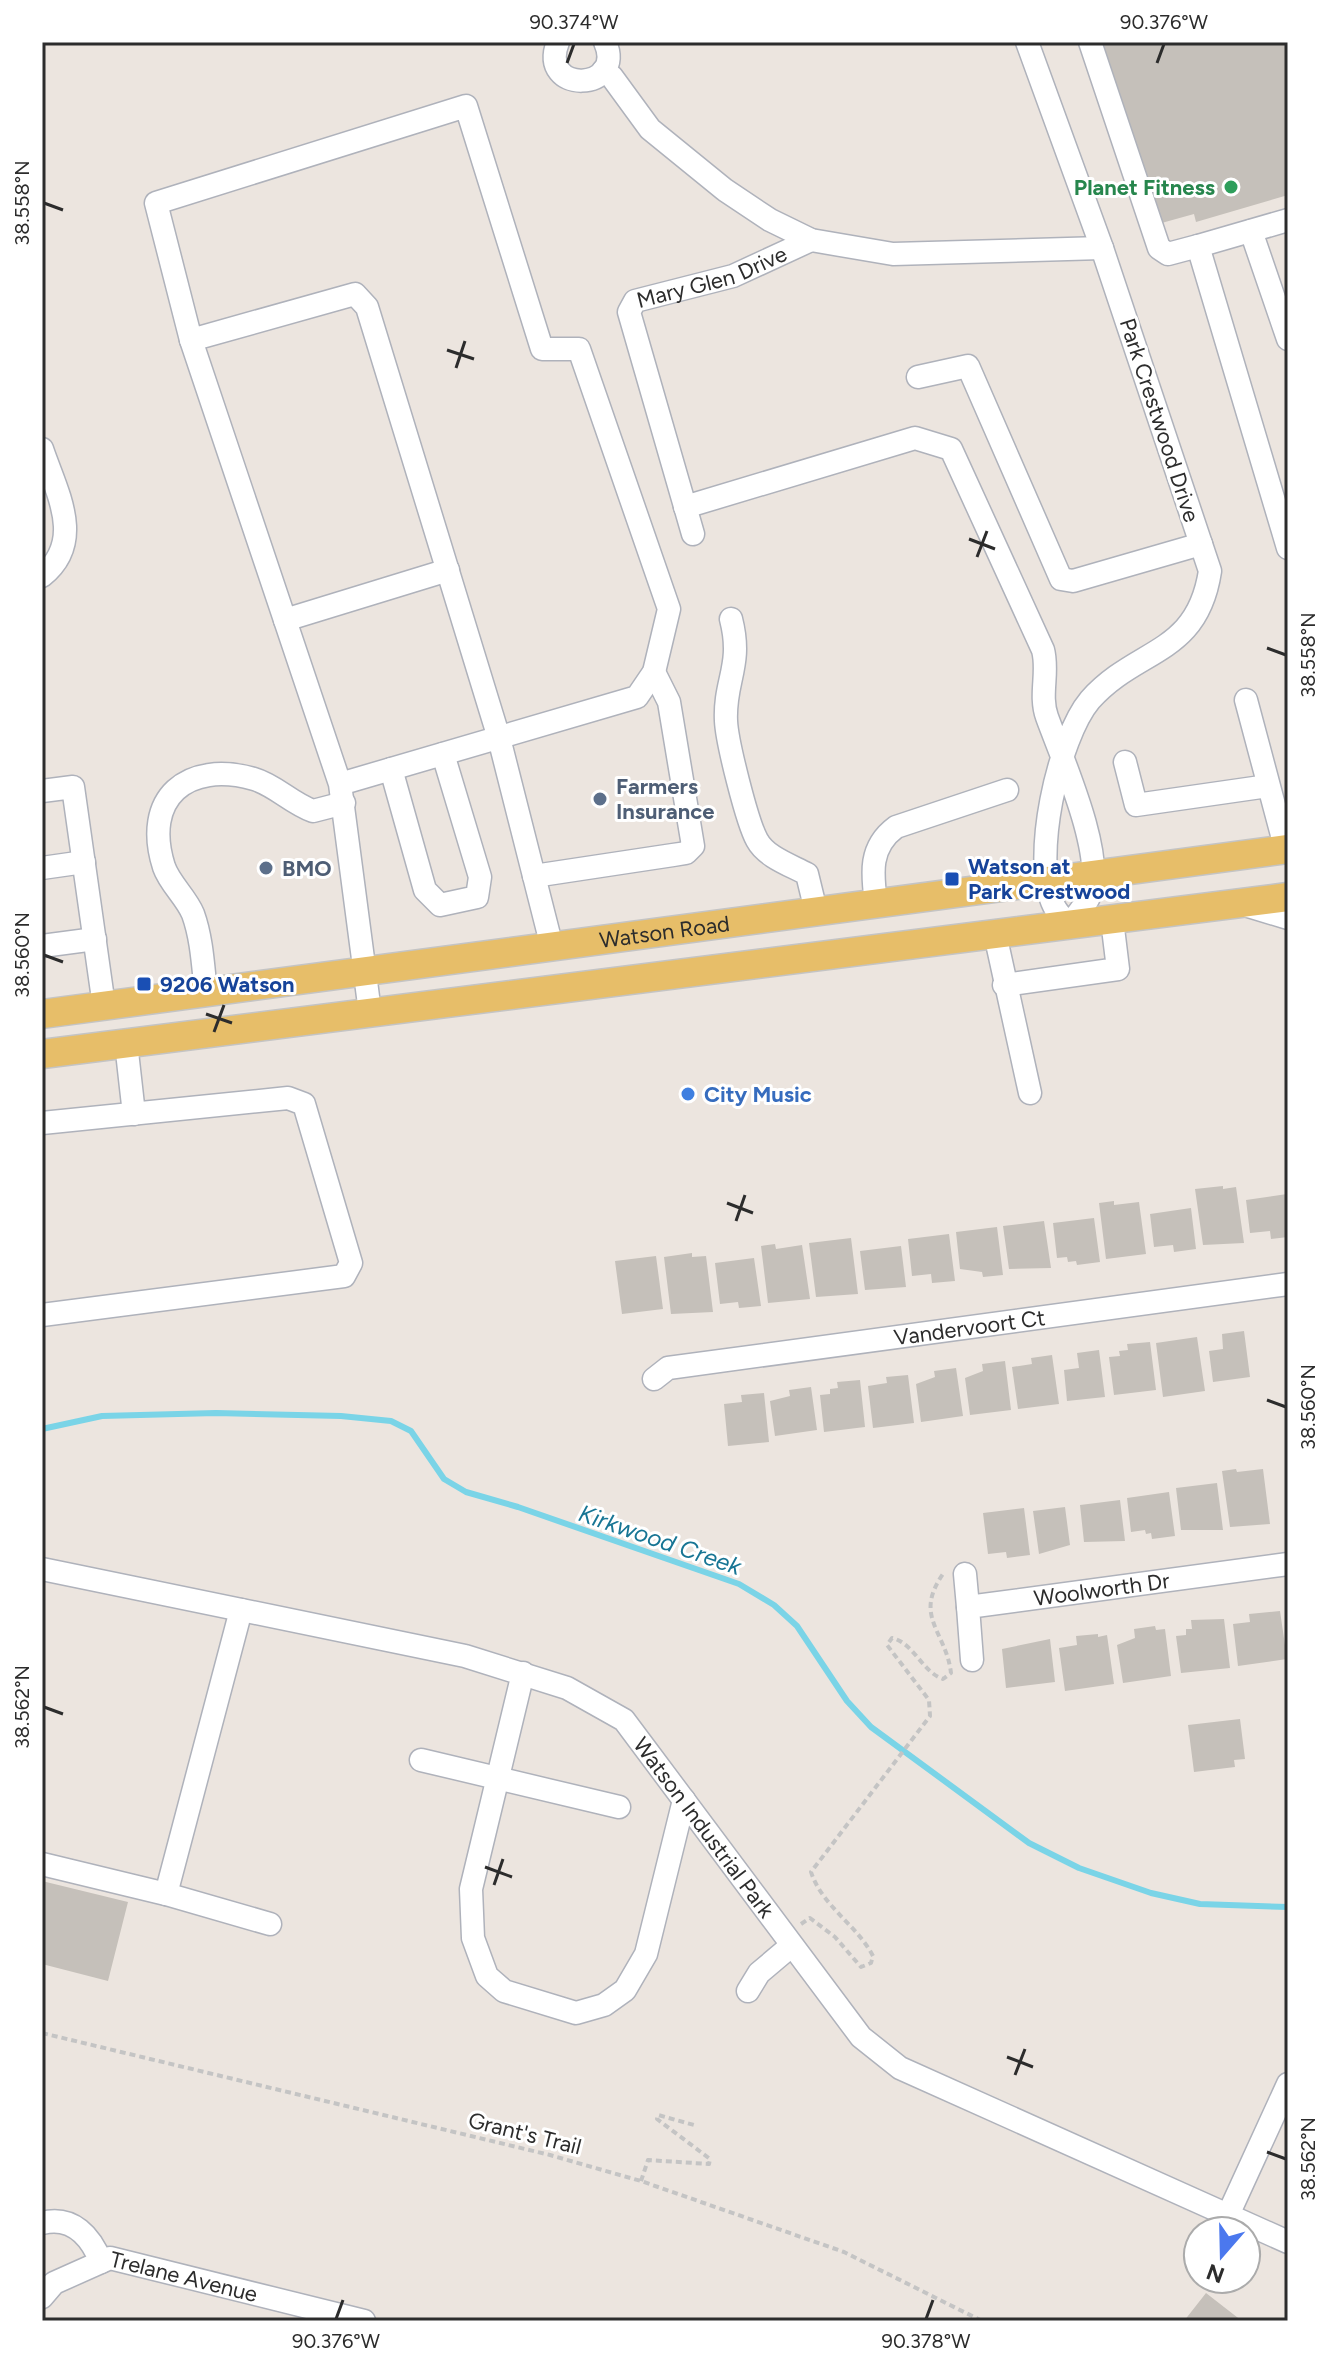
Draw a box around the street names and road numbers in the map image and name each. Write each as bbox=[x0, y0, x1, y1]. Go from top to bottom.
street label: Mary Glen Drive bbox=[634, 240, 791, 314]
street label: Park Crestwood Drive bbox=[1114, 315, 1205, 526]
street label: Watson Road bbox=[598, 910, 731, 954]
street label: Vandervoort Ct bbox=[892, 1304, 1047, 1351]
street label: Woolworth Dr bbox=[1032, 1567, 1172, 1612]
street label: Watson Industrial Park bbox=[628, 1732, 780, 1923]
street label: Grant's Trail bbox=[465, 2106, 584, 2161]
street label: Trelane Avenue bbox=[107, 2246, 260, 2308]

